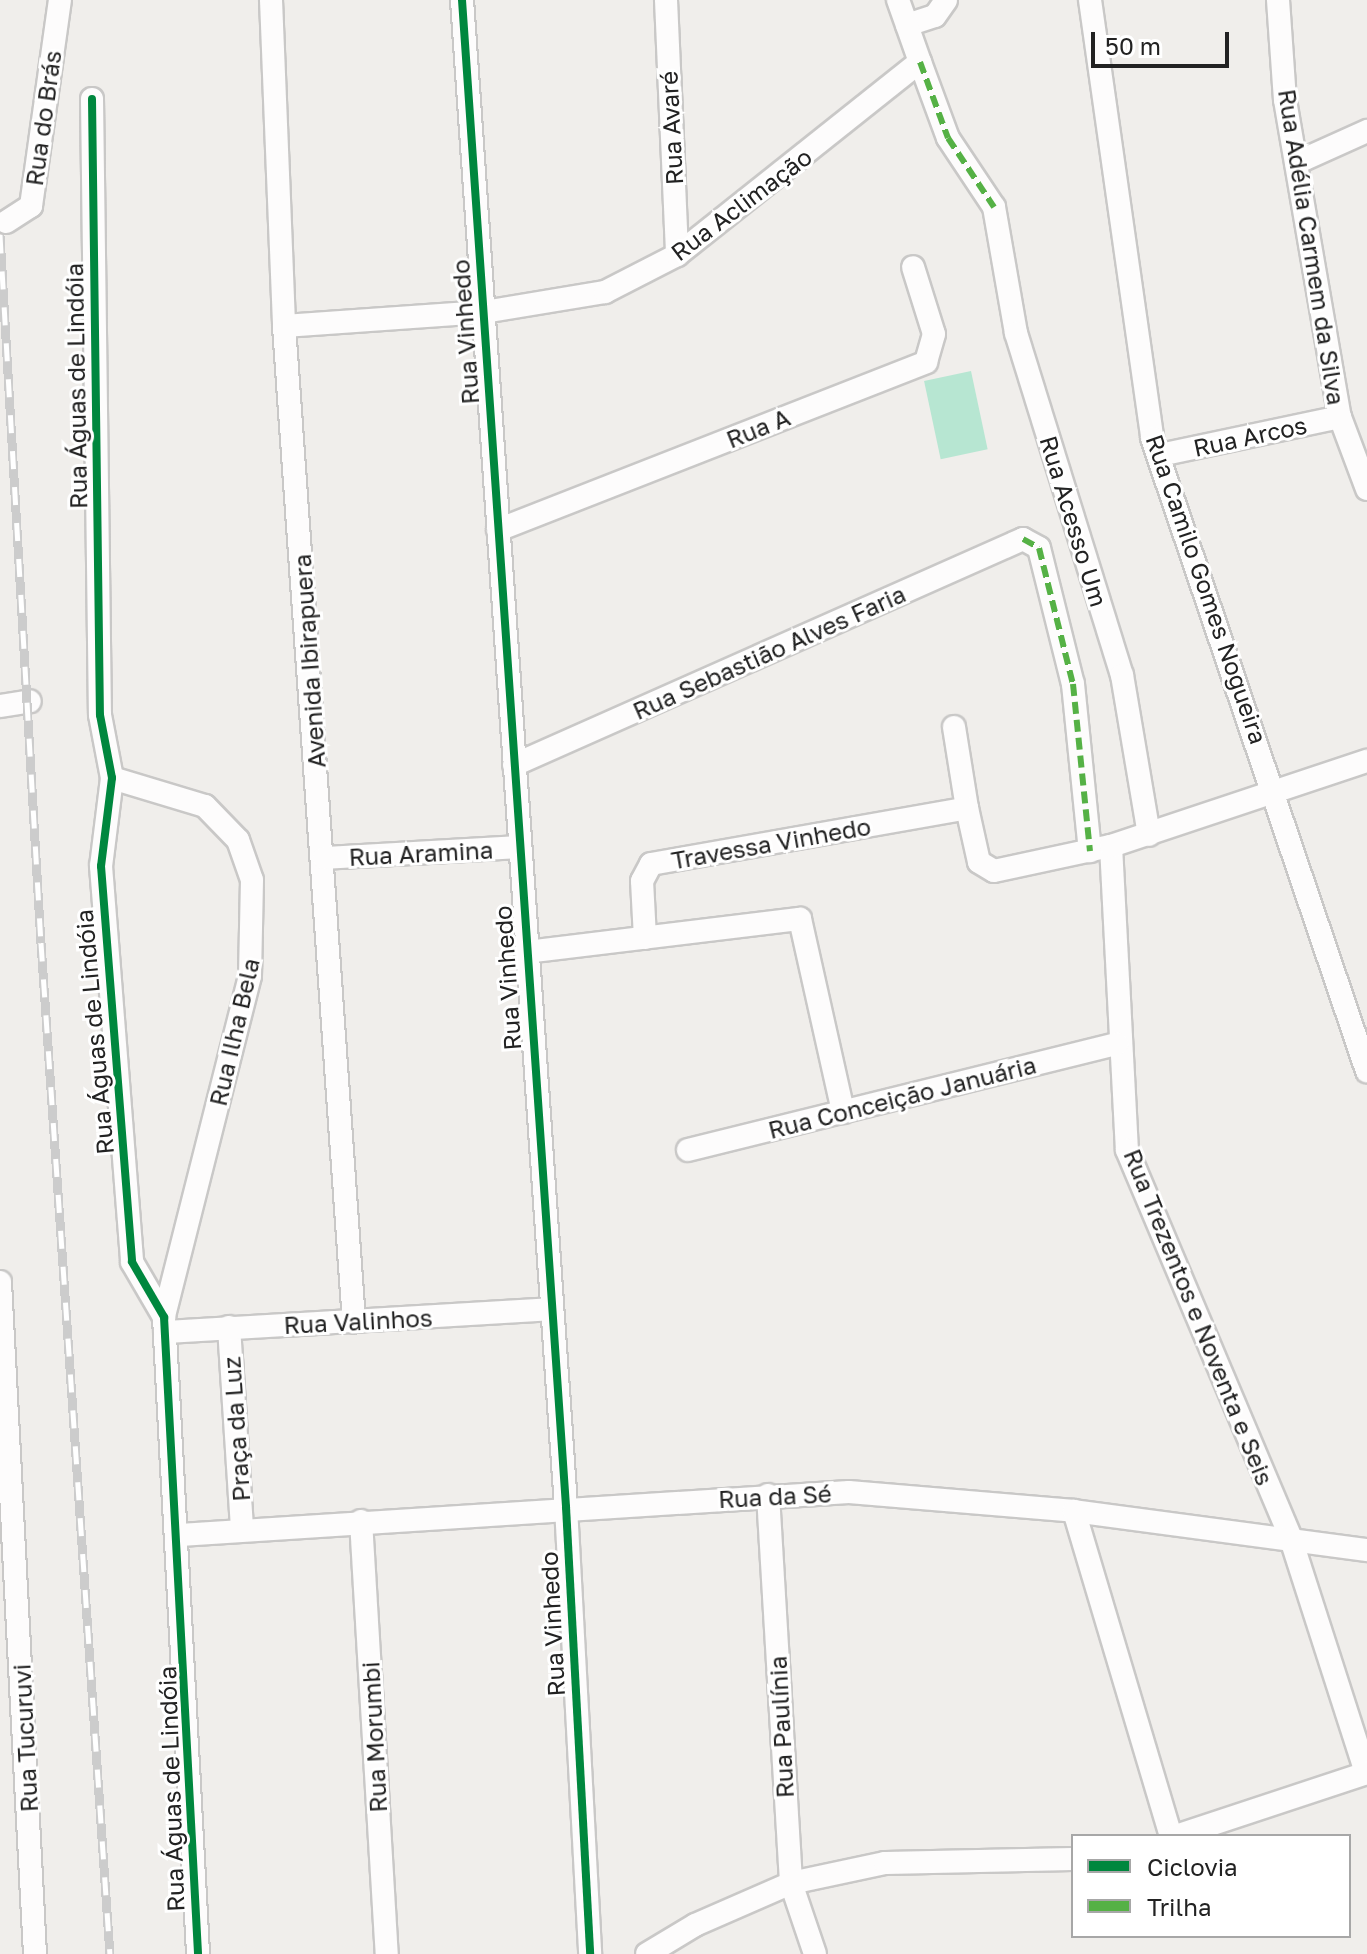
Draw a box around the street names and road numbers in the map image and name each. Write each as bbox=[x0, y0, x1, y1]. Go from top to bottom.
street label: Rua do Brás bbox=[19, 48, 67, 188]
street label: Rua Avaré bbox=[654, 70, 688, 186]
street label: Rua Adélia Carmem da Silva bbox=[1273, 87, 1351, 407]
street label: Rua Aclimação bbox=[665, 142, 817, 266]
street label: Rua Vinhedo bbox=[446, 259, 484, 405]
street label: Rua Águas de Lindóia bbox=[59, 263, 93, 509]
street label: Rua A bbox=[722, 402, 794, 454]
street label: Rua Arcos bbox=[1191, 410, 1309, 462]
street label: Rua Camilo Gomes Nogueira bbox=[1140, 430, 1274, 748]
street label: Rua Acesso Um bbox=[1034, 432, 1114, 610]
street label: Avenida Ibirapuera bbox=[287, 553, 331, 769]
street label: Rua Sebastião Alves Faria bbox=[628, 579, 910, 725]
street label: Travessa Vinhedo bbox=[669, 811, 873, 875]
street label: Rua Aramina bbox=[348, 835, 494, 871]
street label: Rua Vinhedo bbox=[488, 905, 526, 1051]
street label: Rua Águas de Lindóia bbox=[69, 908, 119, 1156]
street label: Rua Ilha Bela bbox=[203, 955, 265, 1109]
street label: Rua Conceição Januária bbox=[765, 1050, 1039, 1144]
street label: Rua Trezentos e Noventa e Seis bbox=[1118, 1145, 1280, 1489]
street label: Rua Valinhos bbox=[283, 1303, 433, 1339]
street label: Praça da Luz bbox=[217, 1356, 255, 1502]
street label: Rua da Sé bbox=[718, 1479, 832, 1513]
street label: Rua Vinhedo bbox=[534, 1551, 570, 1697]
street label: Rua Paulínia bbox=[763, 1655, 799, 1799]
street label: Rua Morumbi bbox=[356, 1661, 392, 1813]
street label: Rua Tucuruvi bbox=[7, 1663, 43, 1813]
street label: Rua Águas de Lindóia bbox=[152, 1666, 190, 1912]

